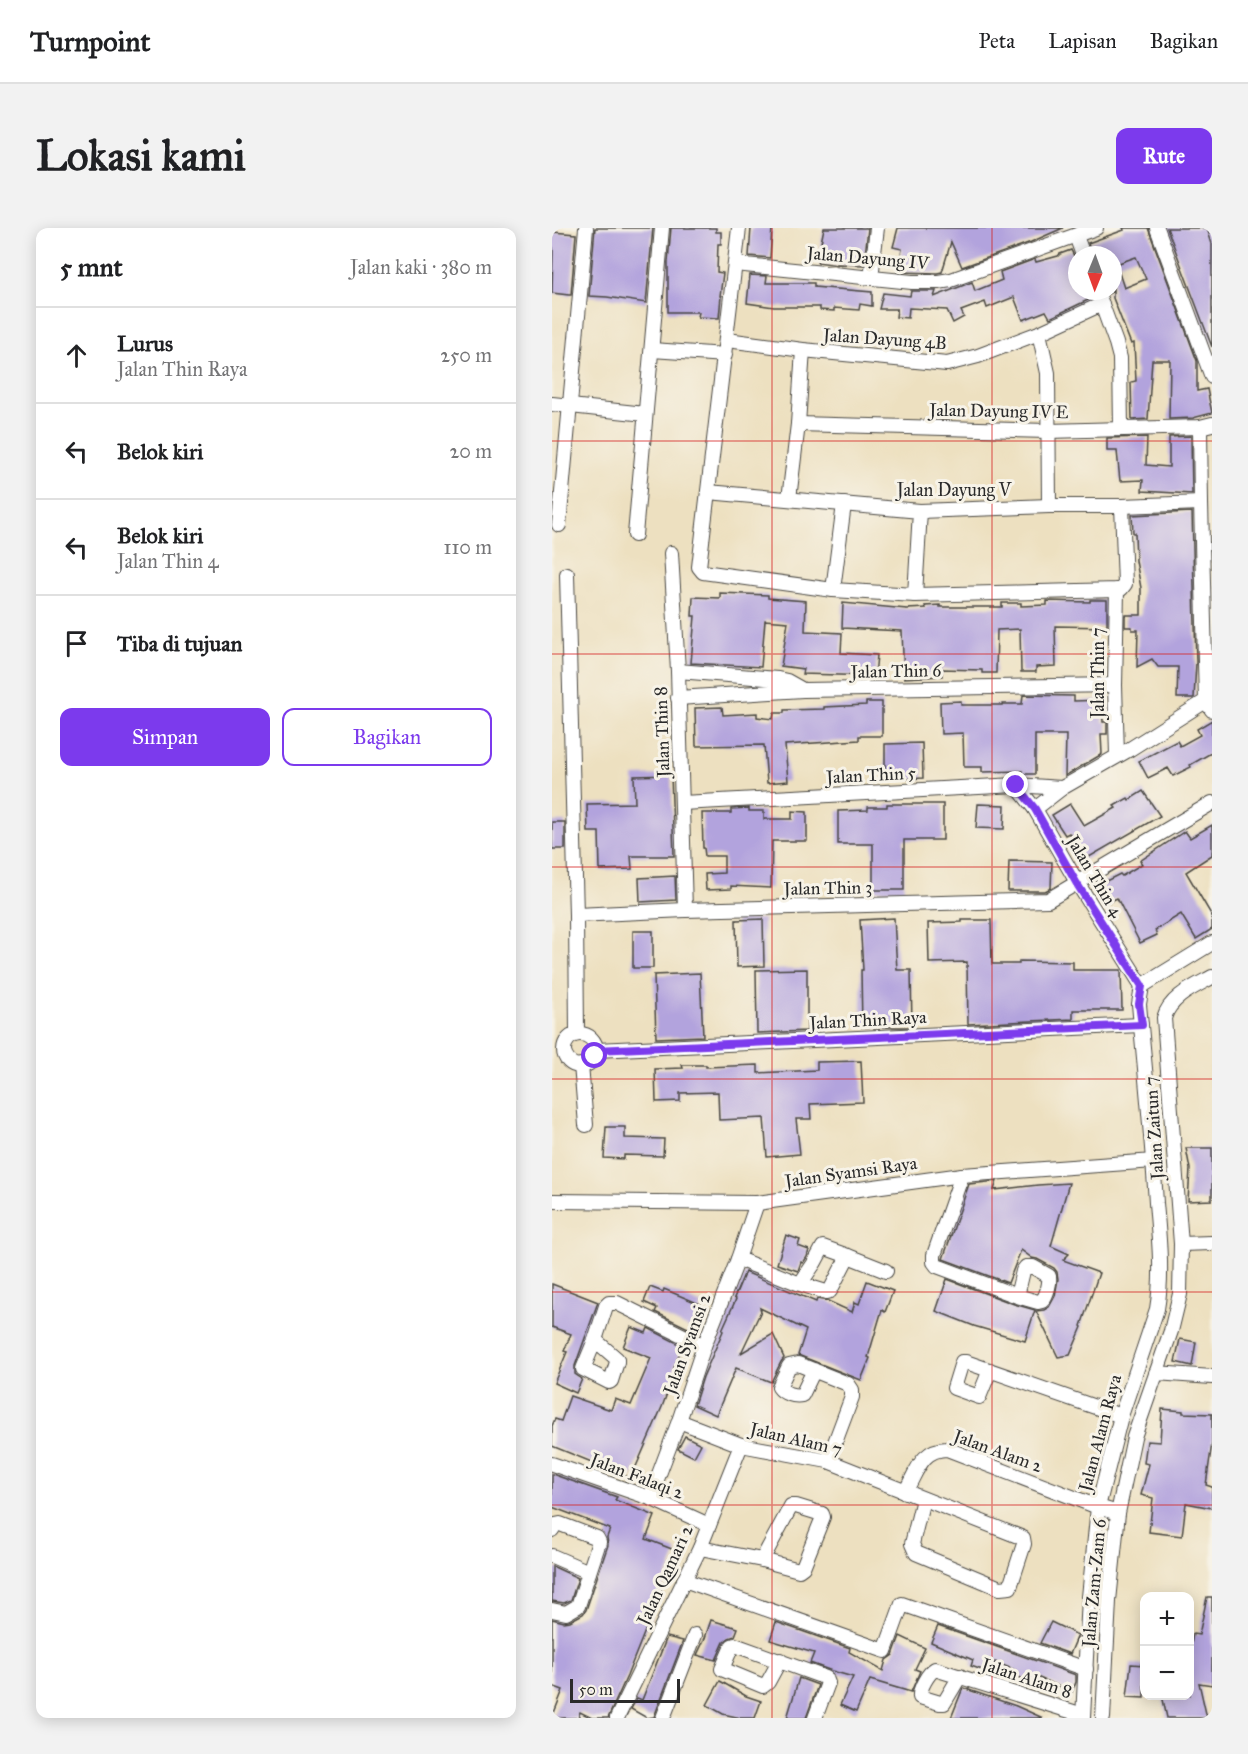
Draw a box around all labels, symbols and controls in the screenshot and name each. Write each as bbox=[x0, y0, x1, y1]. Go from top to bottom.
text: Turnpoint bbox=[30, 24, 150, 59]
text: Peta bbox=[979, 28, 1015, 54]
text: Lapisan bbox=[1048, 28, 1117, 54]
text: Bagikan bbox=[1150, 28, 1218, 54]
button: Rute bbox=[1116, 128, 1212, 184]
text: Lokasi kami bbox=[36, 130, 246, 182]
street label: Jalan Dayung IV bbox=[804, 242, 931, 275]
north arrow bbox=[1068, 246, 1122, 300]
text: 5 mnt bbox=[60, 251, 123, 283]
text: Jalan kaki · 380 m bbox=[350, 255, 492, 279]
street label: Jalan Dayung 4B bbox=[820, 324, 948, 355]
text: Lurus bbox=[117, 330, 173, 357]
icon: ahead bbox=[60, 339, 93, 372]
text: 250 m bbox=[440, 343, 492, 367]
text: Jalan Thin Raya bbox=[117, 357, 248, 381]
street label: Jalan Dayung IV E bbox=[927, 399, 1069, 424]
icon: left bbox=[60, 435, 93, 468]
text: Belok kiri bbox=[117, 438, 203, 465]
text: 20 m bbox=[449, 439, 492, 463]
street label: Jalan Dayung V bbox=[895, 479, 1013, 502]
text: Belok kiri bbox=[117, 522, 203, 549]
icon: left bbox=[60, 531, 93, 564]
text: 110 m bbox=[444, 535, 492, 559]
text: Jalan Thin 4 bbox=[117, 549, 219, 573]
icon: arrive bbox=[60, 627, 93, 660]
street label: Jalan Thin 7 bbox=[1087, 627, 1110, 721]
text: Tiba di tujuan bbox=[117, 630, 242, 657]
street label: Jalan Thin 6 bbox=[848, 659, 942, 684]
street label: Jalan Thin 8 bbox=[649, 686, 676, 780]
button: Simpan bbox=[60, 708, 270, 766]
button: Bagikan bbox=[282, 708, 492, 766]
street label: Jalan Thin 5 bbox=[824, 762, 917, 789]
route end bbox=[1002, 771, 1028, 797]
street label: Jalan Thin 4 bbox=[1060, 829, 1128, 922]
street label: Jalan Thin 3 bbox=[781, 876, 873, 901]
street label: Jalan Thin Raya bbox=[807, 1006, 928, 1035]
route start bbox=[581, 1042, 607, 1068]
street label: Jalan Zaitun 7 bbox=[1139, 1076, 1170, 1182]
street label: Jalan Syamsi Raya bbox=[782, 1152, 919, 1193]
street label: Jalan Syamsi 2 bbox=[658, 1290, 716, 1400]
street label: Jalan Alam Raya bbox=[1073, 1372, 1127, 1496]
street label: Jalan Alam 7 bbox=[746, 1417, 844, 1461]
street label: Jalan Alam 2 bbox=[948, 1424, 1046, 1478]
street label: Jalan Falaqi 2 bbox=[585, 1447, 687, 1505]
street label: Jalan Zam-Zam 6 bbox=[1077, 1517, 1112, 1650]
street label: Jalan Qamari 2 bbox=[631, 1521, 699, 1631]
map controls bbox=[1140, 1592, 1194, 1700]
button: + bbox=[1140, 1592, 1194, 1646]
button: − bbox=[1140, 1646, 1194, 1700]
street label: Jalan Alam 8 bbox=[977, 1652, 1075, 1704]
scale bar bbox=[570, 1676, 680, 1704]
text: 50 m bbox=[579, 1680, 613, 1699]

